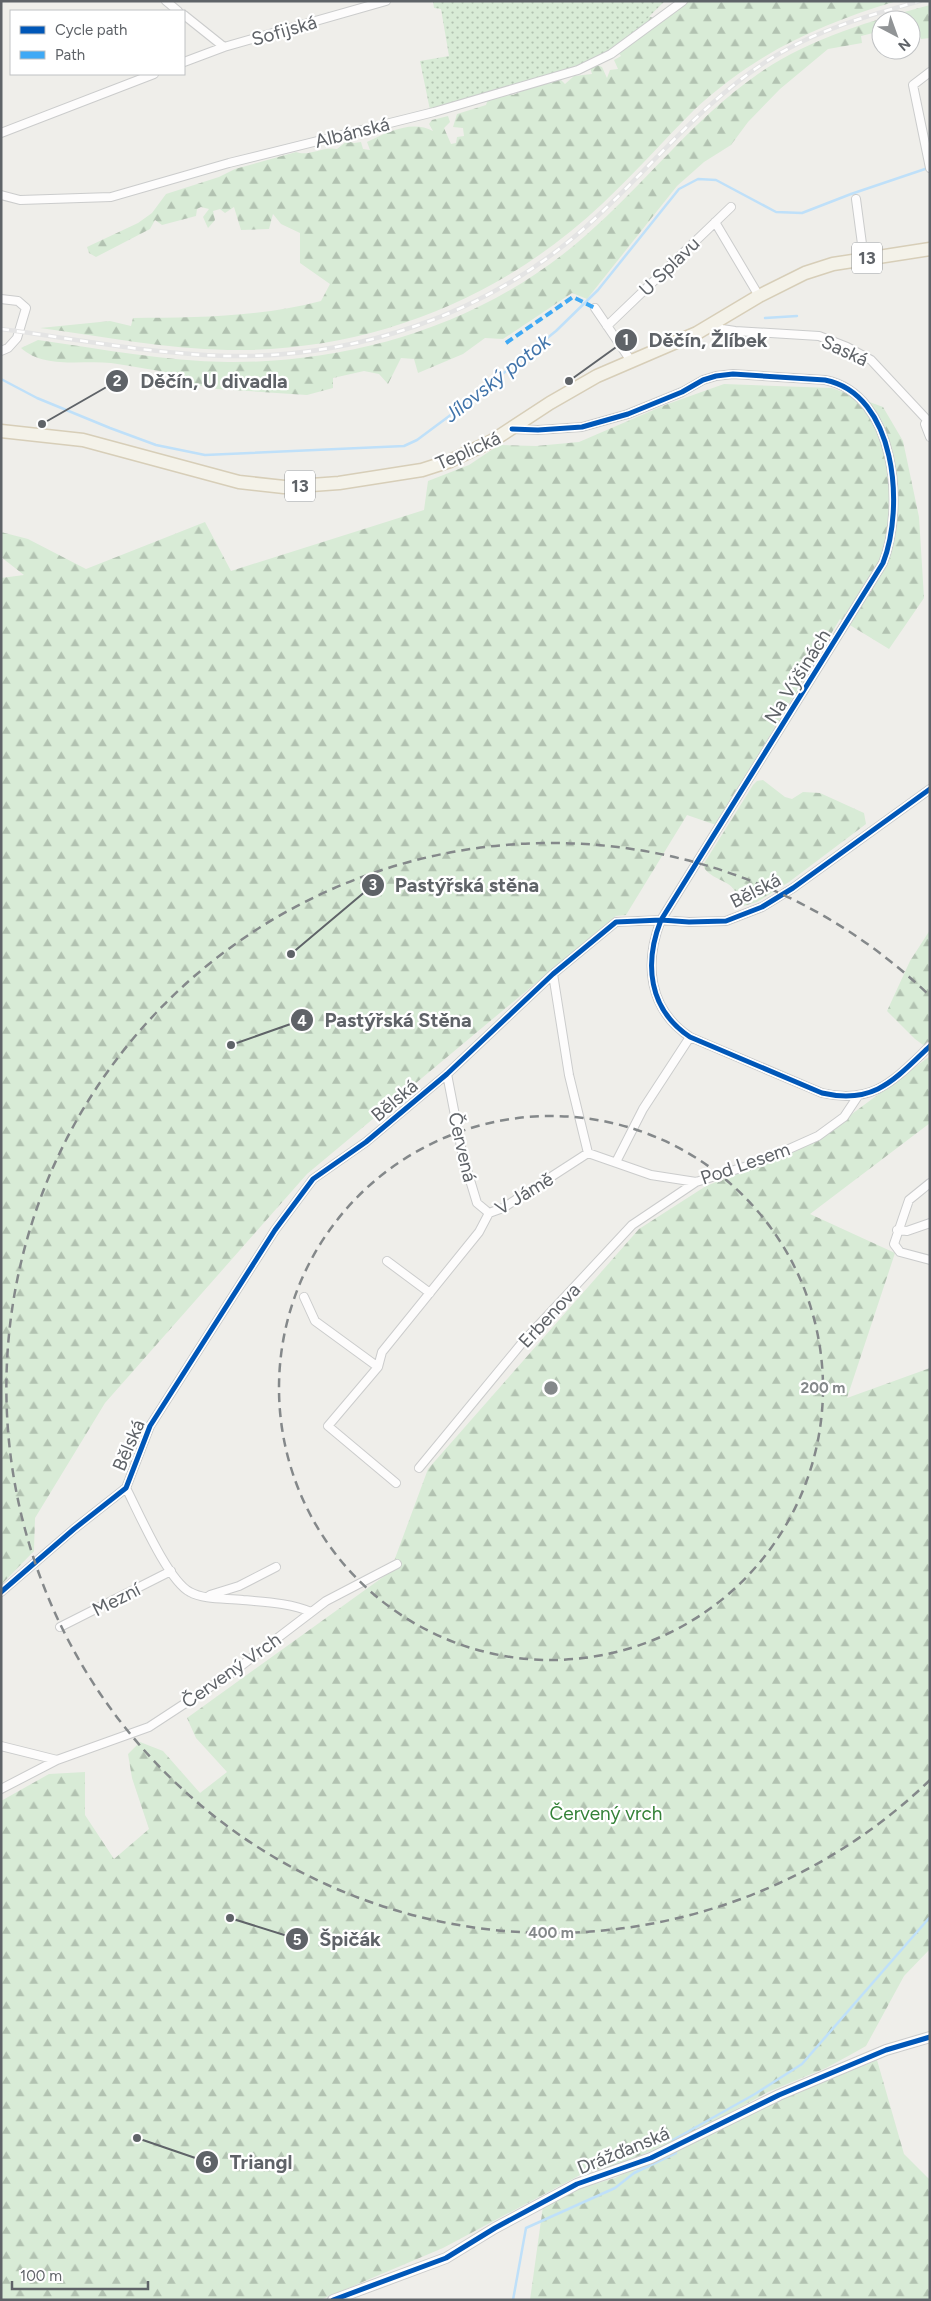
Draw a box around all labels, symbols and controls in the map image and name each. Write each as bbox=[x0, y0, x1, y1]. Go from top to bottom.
legend bbox=[10, 10, 185, 75]
street label: Sofijská bbox=[249, 10, 319, 51]
north arrow bbox=[871, 10, 921, 60]
text: Cycle path bbox=[55, 21, 127, 39]
text: N bbox=[895, 34, 914, 54]
text: Path bbox=[55, 46, 85, 64]
street label: Albánská bbox=[312, 112, 392, 153]
street label: U Splavu bbox=[634, 232, 704, 301]
road number: 13 bbox=[852, 242, 882, 274]
callout: Děčín, Žlíbek bbox=[614, 323, 778, 358]
water label: Jílovský potok bbox=[438, 328, 556, 428]
text: Děčín, Žlíbek bbox=[648, 328, 768, 352]
street label: Saská bbox=[818, 330, 872, 371]
text: 1 bbox=[623, 331, 629, 349]
callout: Děčín, U divadla bbox=[105, 364, 297, 399]
text: Děčín, U divadla bbox=[140, 369, 288, 393]
text: 2 bbox=[113, 372, 122, 390]
street label: Teplická bbox=[432, 426, 504, 475]
road number: 13 bbox=[285, 471, 315, 502]
street label: Na Výšinách bbox=[759, 625, 835, 728]
callout: Pastýřská stěna bbox=[360, 867, 550, 902]
street label: Bělská bbox=[726, 868, 784, 913]
text: Pastýřská stěna bbox=[395, 873, 539, 897]
text: 3 bbox=[369, 876, 377, 894]
callout: Pastýřská Stěna bbox=[289, 1003, 482, 1038]
text: Pastýřská Stěna bbox=[324, 1008, 472, 1032]
text: 4 bbox=[297, 1012, 307, 1030]
street label: Bělská bbox=[366, 1074, 422, 1126]
street label: Červená bbox=[443, 1110, 482, 1184]
street label: Pod Lesem bbox=[697, 1137, 793, 1190]
street label: V Jámě bbox=[491, 1167, 558, 1220]
street label: Erbenova bbox=[514, 1278, 585, 1352]
centre of rings bbox=[542, 1379, 560, 1397]
text: 200 m bbox=[801, 1379, 845, 1397]
street label: Bělská bbox=[107, 1416, 150, 1474]
street label: Mezní bbox=[88, 1577, 145, 1621]
street label: Červený Vrch bbox=[177, 1628, 285, 1713]
park label: Červený vrch bbox=[550, 1802, 662, 1825]
callout: Špičák bbox=[285, 1922, 391, 1957]
text: 400 m bbox=[528, 1924, 574, 1942]
text: Špičák bbox=[319, 1927, 381, 1951]
text: 5 bbox=[293, 1931, 302, 1949]
street label: Drážďanská bbox=[574, 2122, 673, 2179]
callout: Triangl bbox=[194, 2144, 302, 2179]
text: Triangl bbox=[230, 2150, 292, 2174]
text: 6 bbox=[203, 2153, 212, 2171]
scale bar bbox=[12, 2258, 149, 2290]
text: 100 m bbox=[20, 2267, 62, 2285]

